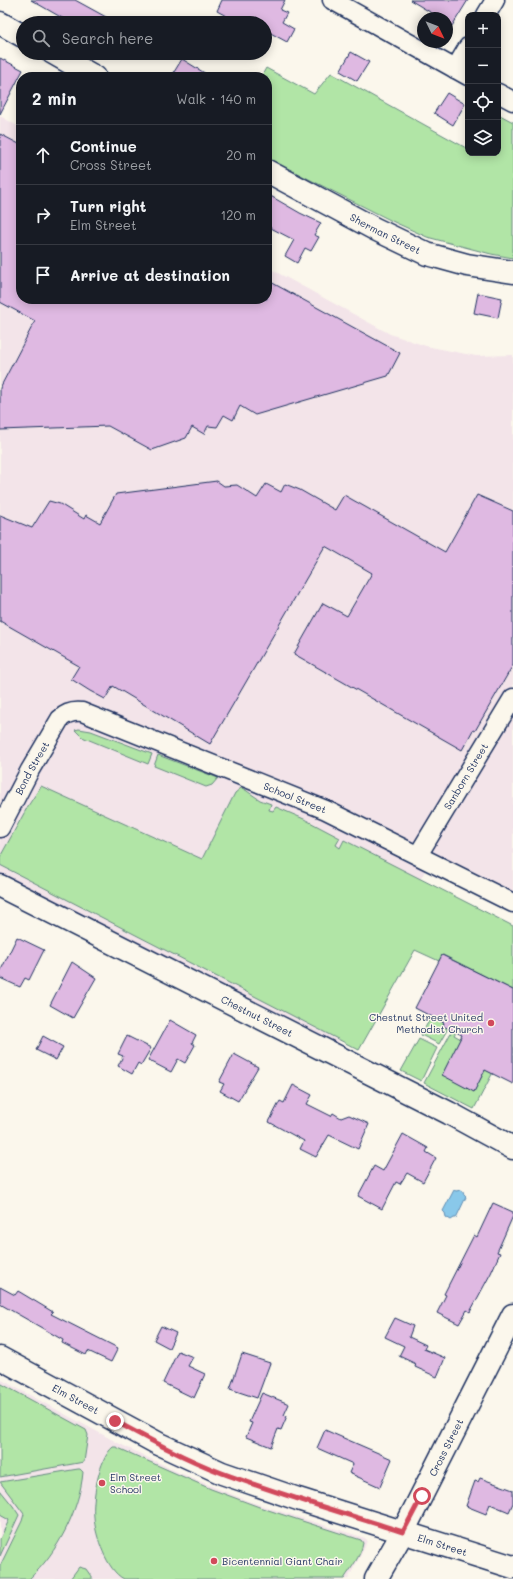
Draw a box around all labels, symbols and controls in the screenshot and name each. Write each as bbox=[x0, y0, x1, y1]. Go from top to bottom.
north arrow bbox=[417, 12, 453, 48]
map controls bbox=[465, 12, 501, 156]
button: + bbox=[465, 12, 501, 48]
search box bbox=[16, 16, 272, 60]
icon: search bbox=[30, 27, 52, 49]
text: Search here bbox=[62, 28, 153, 48]
button: − bbox=[465, 48, 501, 84]
button: locate bbox=[465, 84, 501, 120]
text: 2 min bbox=[32, 87, 77, 109]
text: Walk · 140 m bbox=[176, 90, 256, 107]
button: layers bbox=[465, 120, 501, 156]
text: Continue bbox=[70, 136, 137, 156]
icon: ahead bbox=[32, 144, 54, 166]
text: 20 m bbox=[226, 146, 256, 163]
text: Cross Street bbox=[70, 156, 152, 173]
text: Turn right bbox=[70, 196, 147, 216]
icon: right bbox=[32, 204, 54, 226]
text: 120 m bbox=[220, 206, 256, 223]
street label: Sherman Street bbox=[348, 210, 423, 257]
text: Elm Street bbox=[70, 216, 137, 233]
icon: arrive bbox=[32, 264, 54, 286]
text: Arrive at destination bbox=[70, 265, 230, 285]
street label: Bond Street bbox=[11, 739, 52, 797]
street label: Sanborn Street bbox=[440, 740, 491, 812]
street label: School Street bbox=[262, 779, 329, 816]
street label: Chestnut Street bbox=[219, 992, 295, 1040]
place label: Chestnut Street United Methodist Church bbox=[369, 1010, 483, 1036]
marker: Chestnut Street United Methodist Church bbox=[486, 1018, 496, 1028]
street label: Elm Street bbox=[50, 1381, 102, 1417]
route end bbox=[106, 1412, 124, 1430]
street label: Cross Street bbox=[425, 1416, 466, 1479]
place label: Elm Street School bbox=[110, 1470, 161, 1496]
marker: Elm Street School bbox=[97, 1478, 107, 1488]
route start bbox=[413, 1487, 431, 1505]
street label: Elm Street bbox=[416, 1530, 469, 1559]
place label: Bicentennial Giant Chair bbox=[222, 1554, 342, 1568]
marker: Bicentennial Giant Chair bbox=[209, 1556, 219, 1566]

